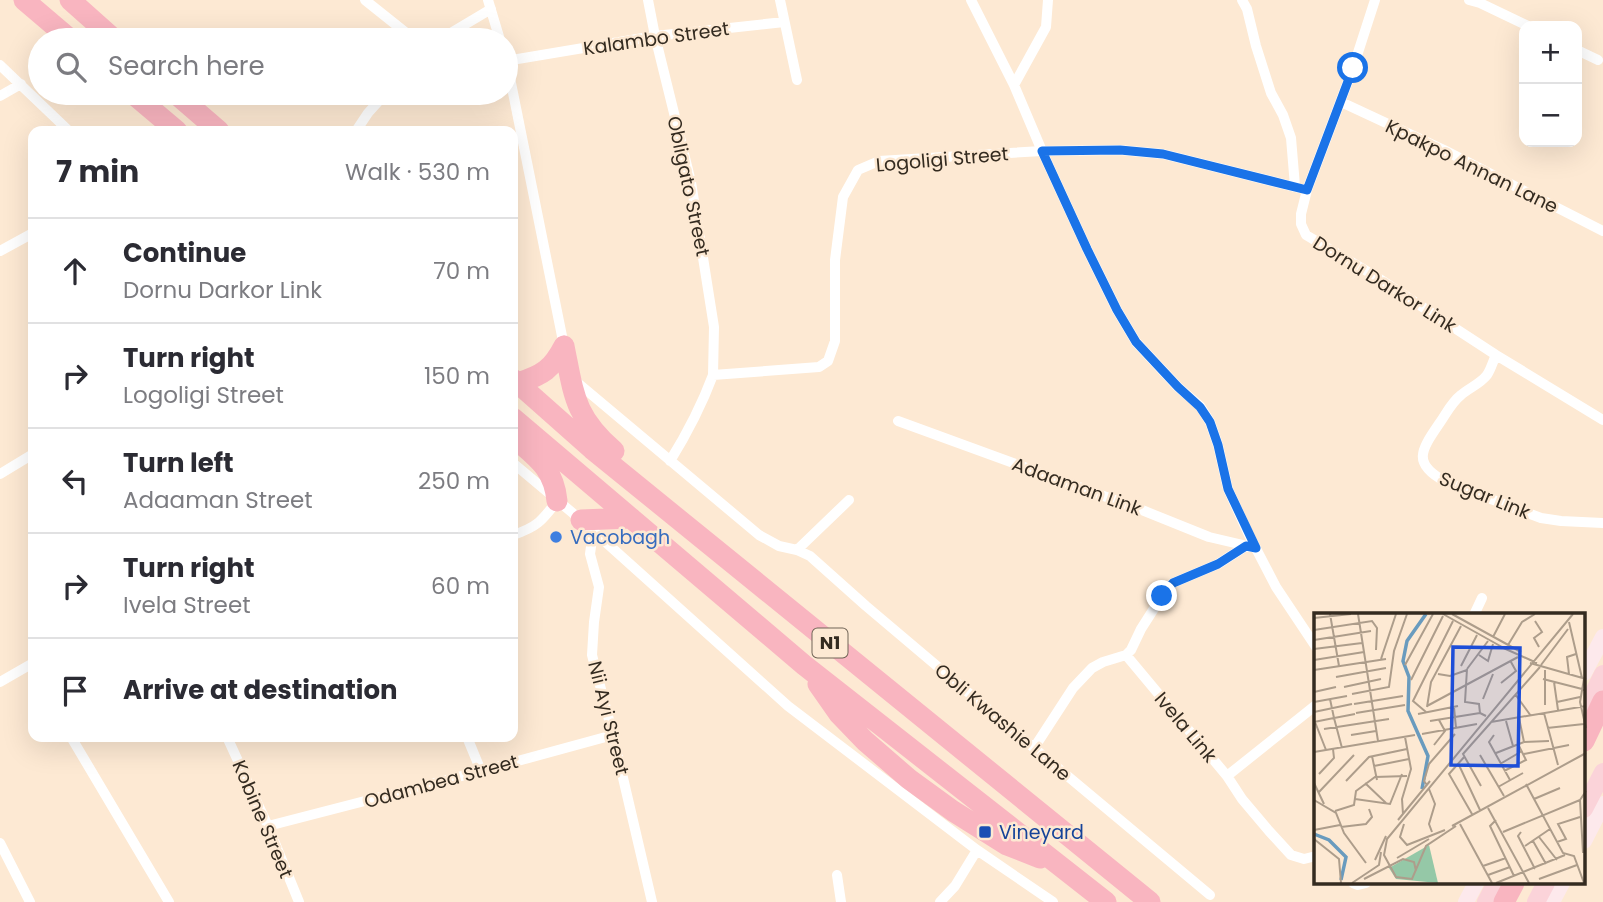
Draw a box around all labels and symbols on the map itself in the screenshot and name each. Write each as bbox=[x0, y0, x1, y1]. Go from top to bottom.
street label: Kalambo Street bbox=[581, 15, 731, 62]
route start bbox=[1337, 52, 1368, 83]
street label: Kpakpo Annan Lane bbox=[1381, 113, 1563, 220]
street label: Obligato Street bbox=[660, 114, 717, 259]
street label: Logoligi Street bbox=[875, 140, 1010, 179]
street label: Dornu Darkor Link bbox=[1308, 229, 1462, 340]
street label: Adaaman Link bbox=[1008, 451, 1145, 522]
street label: Sugar Link bbox=[1435, 465, 1535, 526]
place label: Vacobagh bbox=[570, 524, 670, 551]
marker: Vacobagh bbox=[548, 529, 564, 545]
route end bbox=[1146, 580, 1177, 611]
inset map bbox=[1314, 613, 1586, 884]
road number: N1 bbox=[812, 628, 848, 658]
street label: Obli Kwashie Lane bbox=[929, 657, 1077, 788]
street label: Nii Ayi Street bbox=[581, 658, 636, 778]
street label: Ivela Link bbox=[1148, 686, 1223, 769]
street label: Odambea Street bbox=[361, 748, 521, 815]
street label: Kobine Street bbox=[226, 756, 300, 882]
place label: Vineyard bbox=[999, 819, 1084, 846]
marker: Vineyard bbox=[977, 824, 993, 840]

